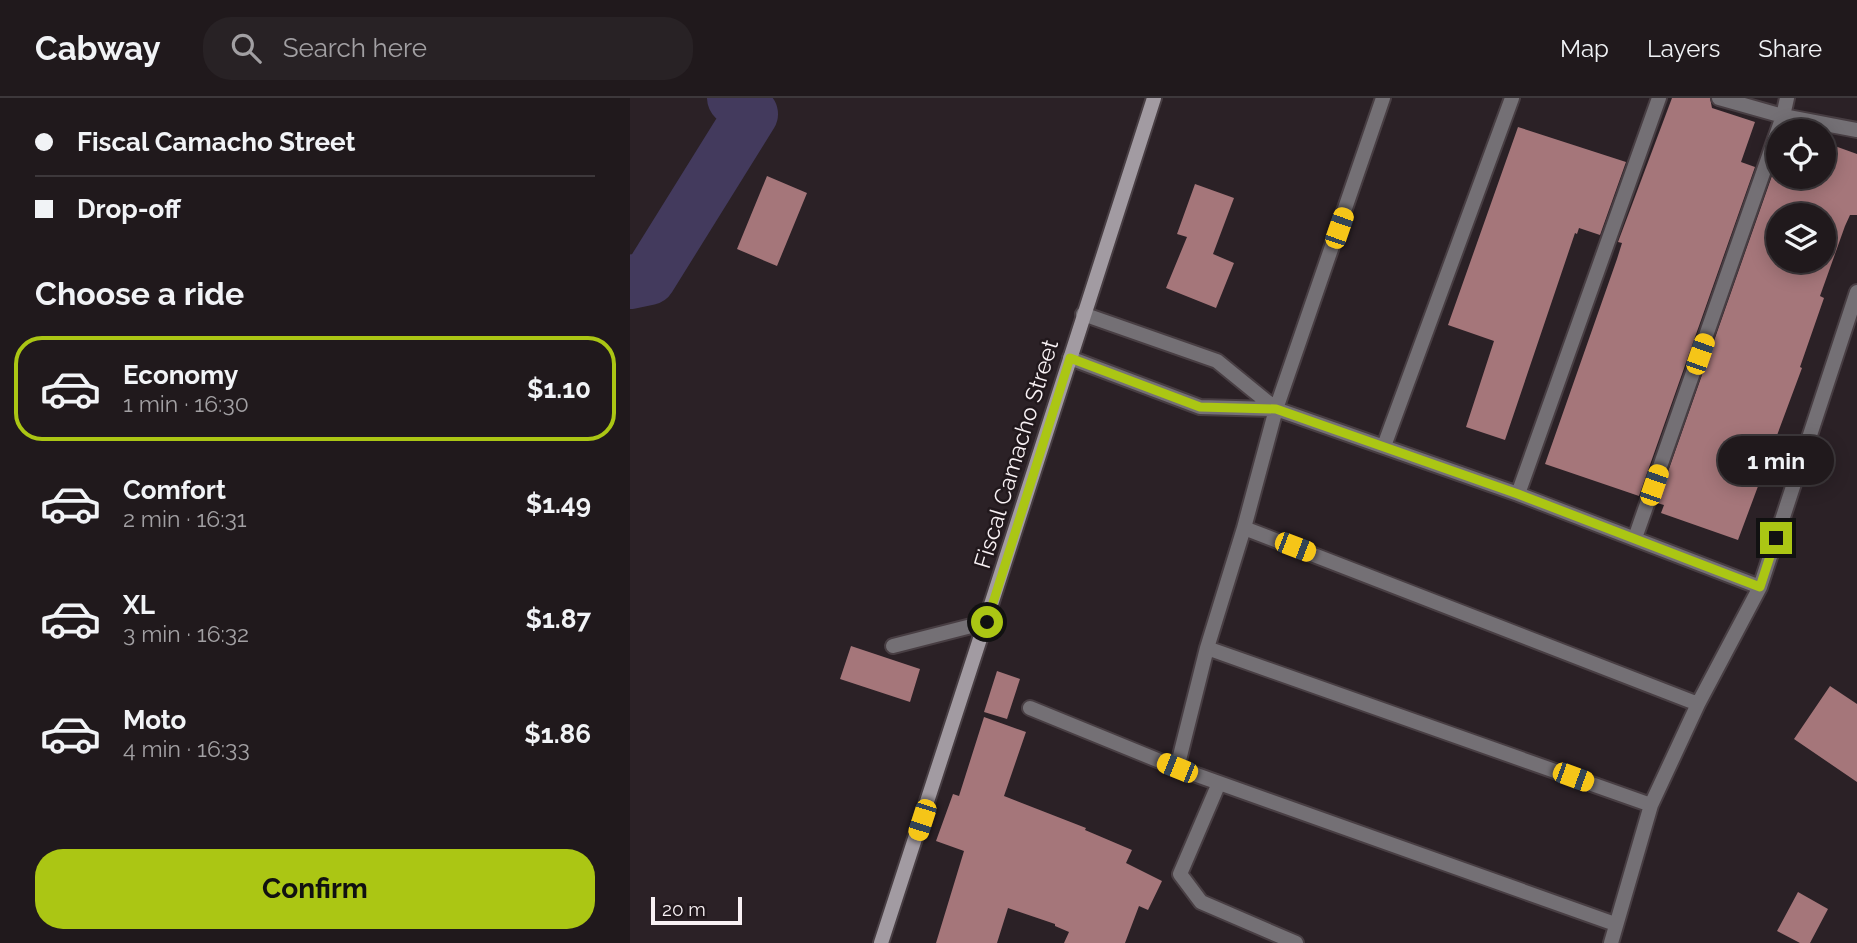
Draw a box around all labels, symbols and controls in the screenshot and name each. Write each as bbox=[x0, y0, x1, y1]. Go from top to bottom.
search box bbox=[203, 17, 693, 80]
text: Cabway bbox=[35, 29, 161, 68]
icon: search bbox=[227, 29, 265, 67]
text: Search here bbox=[283, 33, 427, 63]
text: Map bbox=[1560, 34, 1609, 63]
text: Layers bbox=[1647, 34, 1720, 63]
text: Share bbox=[1758, 34, 1822, 63]
map controls bbox=[1766, 119, 1836, 273]
button: locate bbox=[1766, 119, 1836, 189]
text: Fiscal Camacho Street bbox=[77, 127, 356, 157]
text: Drop-off bbox=[77, 194, 181, 224]
button: layers bbox=[1766, 203, 1836, 273]
car bbox=[1323, 205, 1356, 251]
text: Choose a ride bbox=[35, 275, 244, 312]
car bbox=[1684, 331, 1717, 377]
street label: Fiscal Camacho Street bbox=[968, 336, 1063, 571]
icon: car bbox=[39, 357, 102, 420]
text: Economy bbox=[123, 360, 238, 390]
text: $1.10 bbox=[527, 374, 591, 404]
text: 1 min · 16:30 bbox=[123, 390, 249, 417]
callout: 1 min bbox=[1718, 436, 1834, 486]
text: 1 min bbox=[1747, 447, 1805, 474]
car bbox=[1638, 462, 1671, 508]
icon: car bbox=[39, 472, 102, 535]
text: Comfort bbox=[123, 475, 226, 505]
text: $1.49 bbox=[526, 489, 591, 519]
text: 2 min · 16:31 bbox=[123, 505, 247, 532]
route end bbox=[1760, 522, 1792, 554]
car bbox=[1272, 530, 1319, 564]
icon: car bbox=[39, 587, 102, 650]
text: XL bbox=[123, 590, 155, 620]
text: $1.87 bbox=[526, 604, 591, 634]
route start bbox=[971, 606, 1003, 638]
text: 3 min · 16:32 bbox=[123, 620, 249, 647]
icon: car bbox=[39, 702, 102, 765]
text: Moto bbox=[123, 705, 186, 735]
text: $1.86 bbox=[524, 719, 591, 749]
text: 4 min · 16:33 bbox=[123, 735, 250, 762]
car bbox=[1154, 750, 1201, 786]
car bbox=[1550, 760, 1597, 794]
car bbox=[906, 797, 939, 843]
button: Confirm bbox=[35, 849, 595, 929]
scale bar bbox=[651, 894, 742, 926]
text: 20 m bbox=[662, 898, 706, 920]

